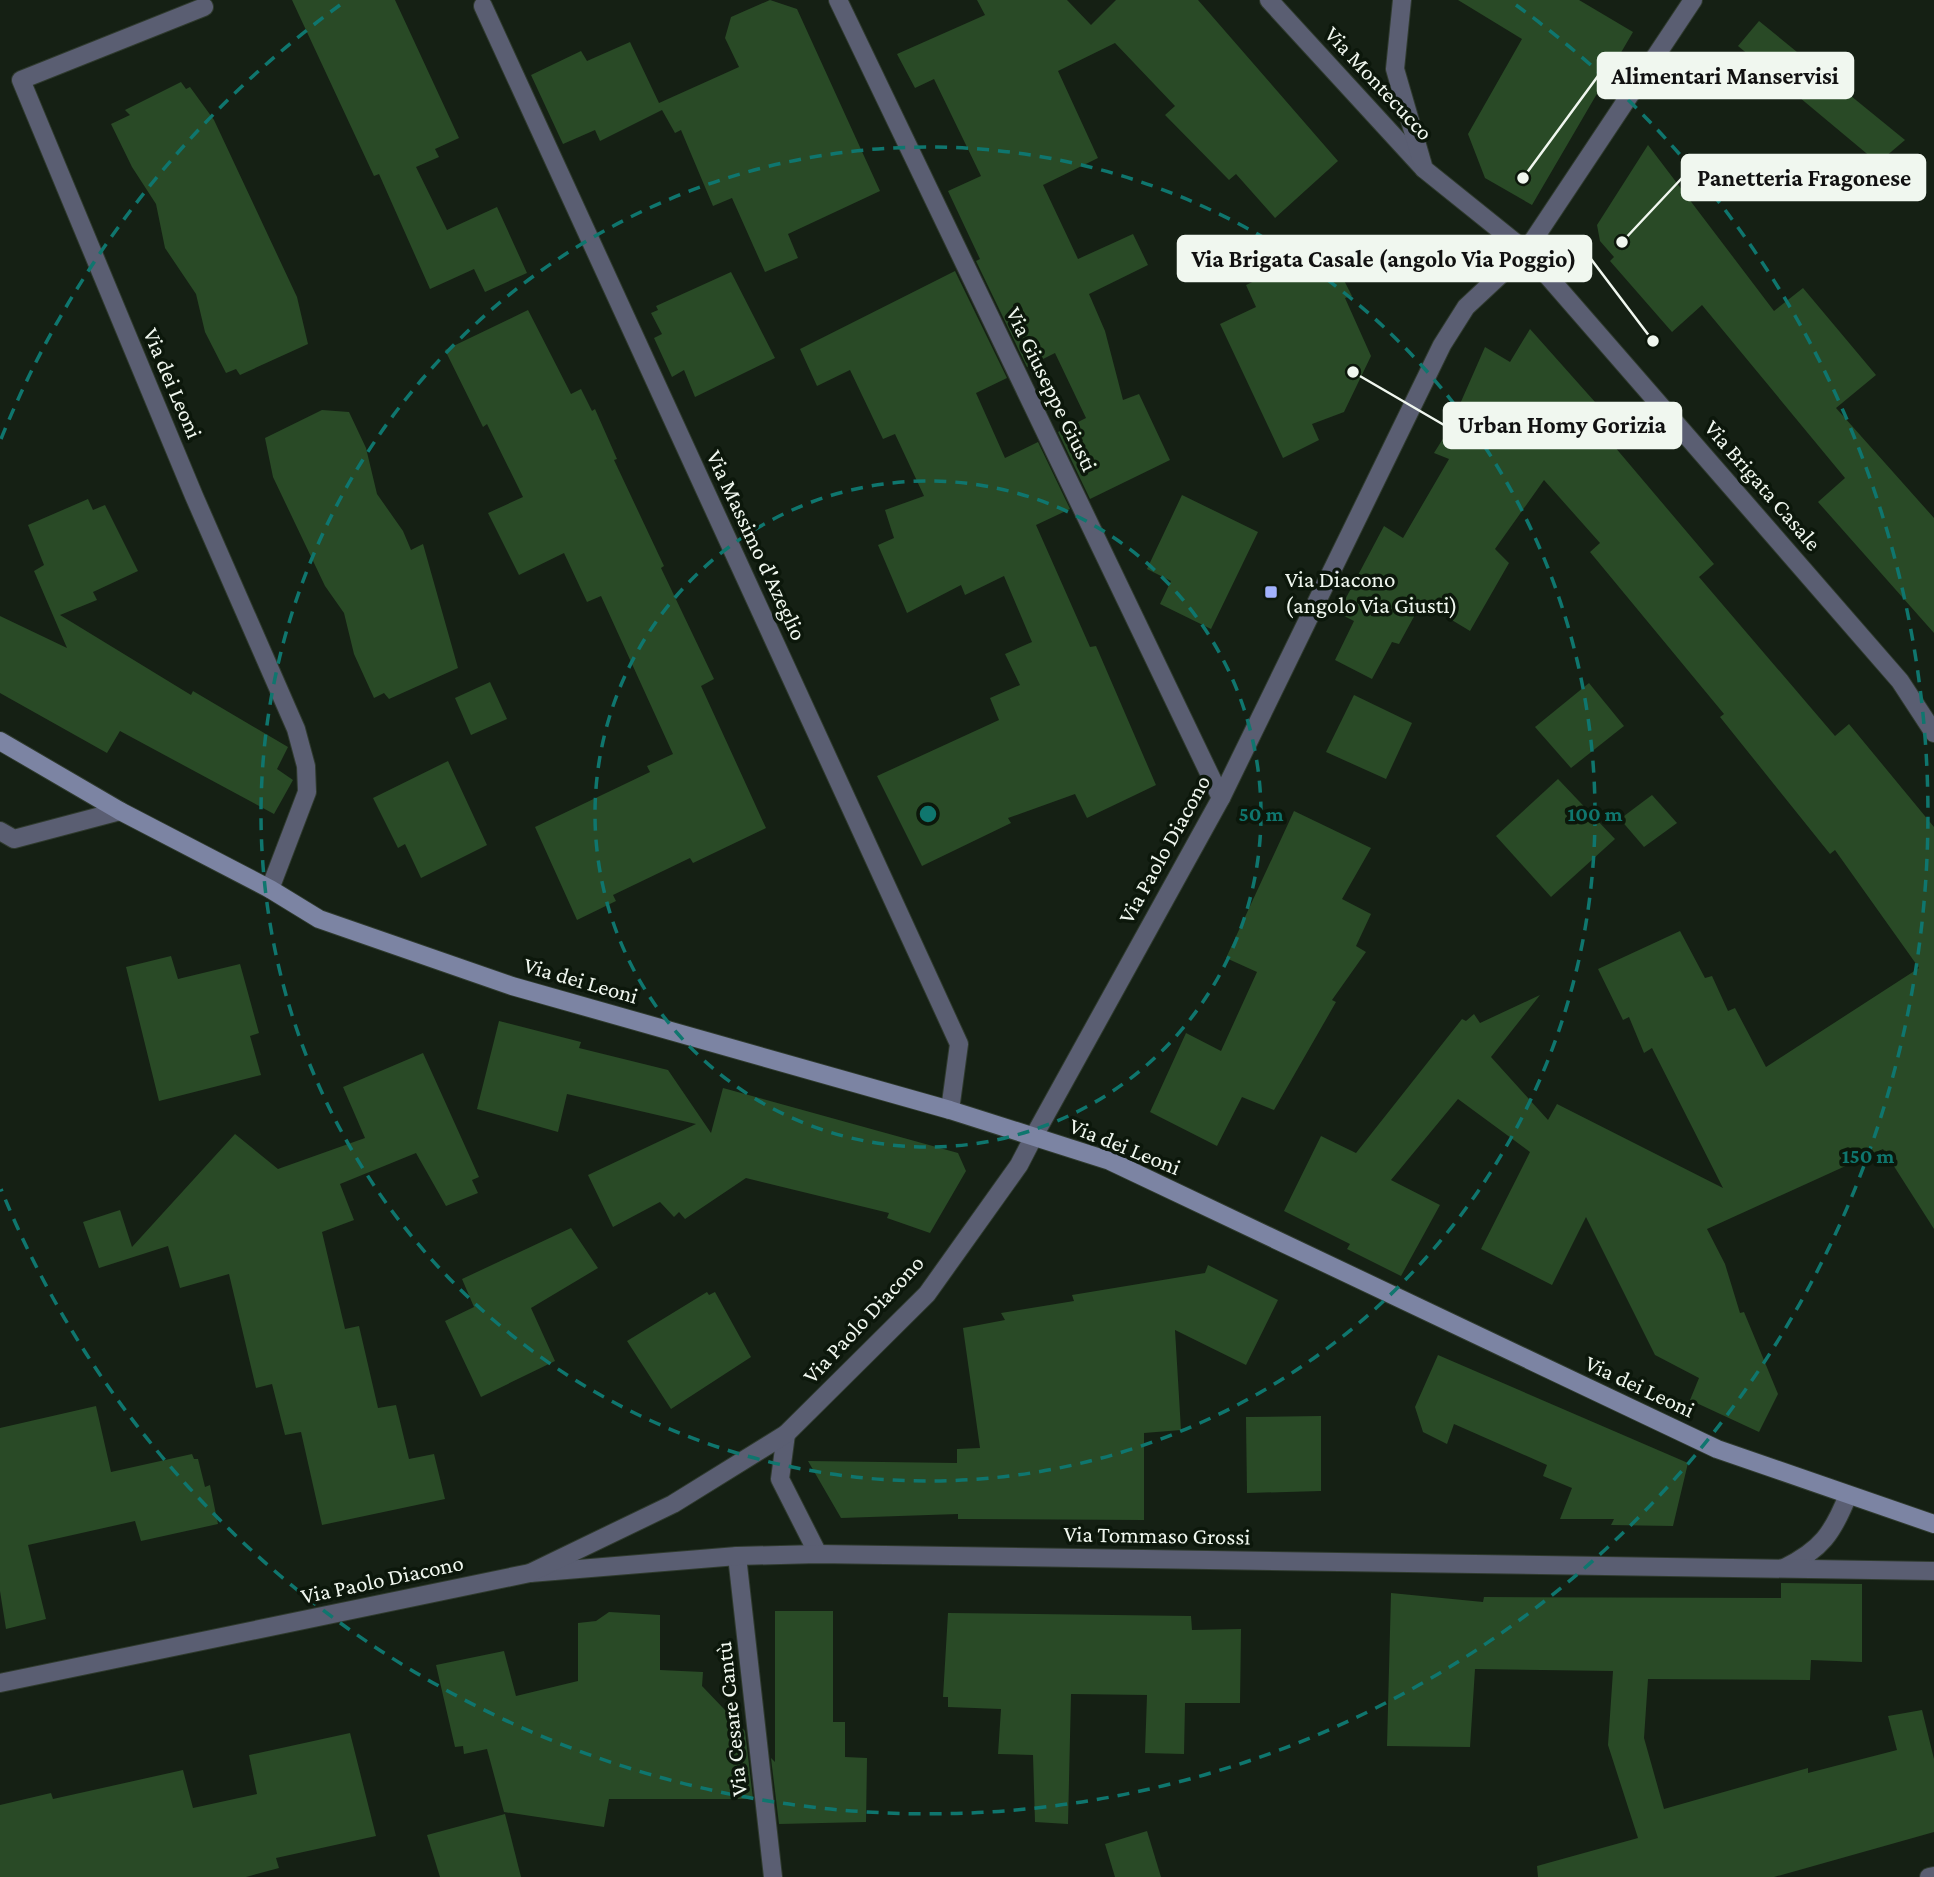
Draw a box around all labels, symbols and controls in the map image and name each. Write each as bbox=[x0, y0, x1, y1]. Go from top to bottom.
street label: Via Montecucco bbox=[1320, 21, 1438, 145]
callout: Alimentari Manservisi bbox=[1598, 53, 1853, 98]
text: Alimentari Manservisi bbox=[1610, 62, 1839, 89]
callout: Panetteria Fragonese bbox=[1682, 155, 1925, 200]
text: Panetteria Fragonese bbox=[1697, 164, 1911, 191]
callout: Via Brigata Casale (angolo Via Poggio) bbox=[1178, 236, 1591, 281]
text: Via Brigata Casale (angolo Via Poggio) bbox=[1190, 245, 1577, 273]
street label: Via Giuseppe Giusti bbox=[1001, 303, 1103, 475]
street label: Via dei Leoni bbox=[138, 324, 208, 442]
callout: Urban Homy Gorizia bbox=[1444, 403, 1681, 448]
text: Urban Homy Gorizia bbox=[1458, 411, 1667, 438]
street label: Via Brigata Casale bbox=[1699, 414, 1827, 556]
street label: Via Massimo d'Azeglio bbox=[702, 446, 812, 644]
place label: Via Diacono (angolo Via Giusti) bbox=[1285, 566, 1458, 619]
marker: Via Diacono (angolo Via Giusti) bbox=[1263, 584, 1279, 600]
street label: Via Paolo Diacono bbox=[1113, 770, 1215, 928]
centre of rings bbox=[916, 802, 940, 826]
text: 50 m bbox=[1239, 802, 1284, 826]
text: 100 m bbox=[1567, 802, 1623, 826]
street label: Via dei Leoni bbox=[521, 951, 641, 1009]
street label: Via dei Leoni bbox=[1066, 1112, 1184, 1180]
text: 150 m bbox=[1842, 1144, 1895, 1168]
street label: Via Paolo Diacono bbox=[797, 1250, 929, 1388]
street label: Via dei Leoni bbox=[1581, 1349, 1699, 1423]
street label: Via Tommaso Grossi bbox=[1063, 1520, 1251, 1550]
street label: Via Paolo Diacono bbox=[298, 1549, 466, 1609]
street label: Via Cesare Cantù bbox=[710, 1640, 752, 1798]

